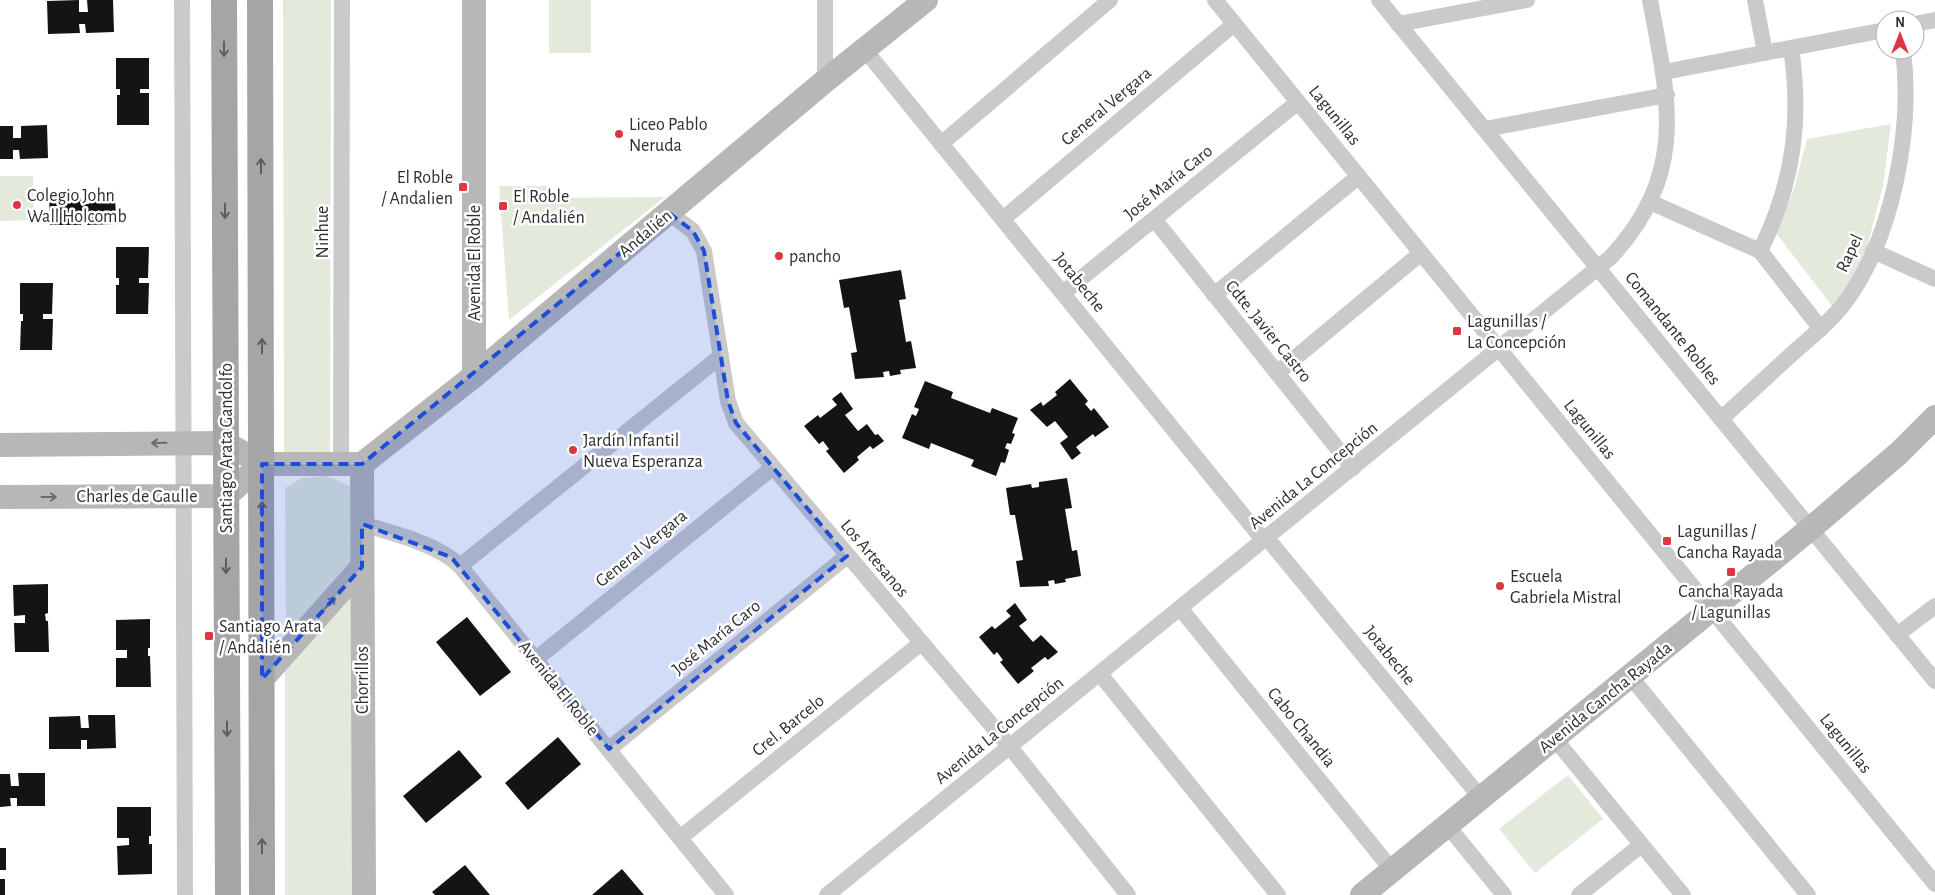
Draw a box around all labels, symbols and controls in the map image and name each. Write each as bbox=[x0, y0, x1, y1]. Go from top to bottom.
north arrow bbox=[1875, 10, 1925, 60]
text: N bbox=[1895, 16, 1905, 30]
one-way arrow bbox=[219, 40, 229, 56]
street label: General Vergara bbox=[1058, 64, 1155, 150]
street label: Lagunillas bbox=[1305, 82, 1364, 149]
place label: Liceo Pablo Neruda bbox=[629, 116, 708, 155]
marker: Liceo Pablo Neruda bbox=[613, 128, 625, 140]
street label: José María Caro bbox=[1121, 142, 1216, 224]
one-way arrow bbox=[256, 159, 266, 175]
place label: El Roble / Andalien bbox=[381, 169, 453, 208]
marker: El Roble / Andalien bbox=[457, 181, 469, 193]
place label: Colegio John Wall Holcomb bbox=[27, 187, 127, 226]
place label: El Roble / Andalién bbox=[513, 188, 585, 227]
marker: Colegio John Wall Holcomb bbox=[11, 199, 23, 211]
marker: El Roble / Andalién bbox=[497, 200, 509, 212]
one-way arrow bbox=[220, 202, 230, 219]
street label: Avenida El Roble bbox=[466, 205, 484, 321]
street label: Ninhue bbox=[314, 206, 332, 258]
street label: Andalién bbox=[616, 206, 676, 261]
street label: Rapel bbox=[1833, 232, 1866, 275]
place label: pancho bbox=[789, 248, 841, 266]
marker: pancho bbox=[773, 250, 785, 262]
street label: Jotabeche bbox=[1050, 250, 1108, 316]
street label: Comandante Robles bbox=[1621, 269, 1723, 389]
street label: Cdte. Javier Castro bbox=[1222, 277, 1315, 386]
place label: Lagunillas / La Concepción bbox=[1467, 313, 1566, 352]
marker: Lagunillas / La Concepción bbox=[1451, 325, 1463, 337]
one-way arrow bbox=[257, 339, 267, 355]
street label: Santiago Arata Gandolfo bbox=[218, 363, 236, 533]
street label: Lagunillas bbox=[1560, 396, 1619, 463]
street label: Avenida La Concepción bbox=[1246, 419, 1381, 533]
place label: Jardín Infantil Nueva Esperanza bbox=[583, 432, 703, 471]
one-way arrow bbox=[152, 438, 168, 448]
marker: Jardín Infantil Nueva Esperanza bbox=[567, 444, 579, 456]
street label: Charles de Gaulle bbox=[77, 488, 197, 506]
one-way arrow bbox=[40, 492, 56, 502]
one-way arrow bbox=[257, 501, 267, 518]
street label: General Vergara bbox=[593, 507, 691, 591]
street label: Los Artesanos bbox=[837, 516, 912, 601]
place label: Lagunillas / Cancha Rayada bbox=[1677, 523, 1782, 562]
marker: Lagunillas / Cancha Rayada bbox=[1661, 535, 1673, 547]
one-way arrow bbox=[221, 558, 231, 574]
marker: Cancha Rayada / Lagunillas bbox=[1725, 566, 1737, 578]
place label: Escuela Gabriela Mistral bbox=[1510, 568, 1622, 607]
marker: Escuela Gabriela Mistral bbox=[1494, 580, 1506, 592]
place label: Cancha Rayada / Lagunillas bbox=[1678, 583, 1784, 622]
one-way arrow bbox=[324, 596, 335, 609]
street label: José María Caro bbox=[669, 597, 764, 679]
place label: Santiago Arata / Andalién bbox=[219, 618, 322, 657]
street label: Jotabeche bbox=[1360, 623, 1418, 689]
marker: Santiago Arata / Andalién bbox=[203, 630, 215, 642]
street label: Avenida El Roble bbox=[515, 638, 602, 739]
street label: Avenida Cancha Rayada bbox=[1536, 639, 1676, 757]
street label: Chorrillos bbox=[354, 646, 372, 714]
street label: Avenida La Concepción bbox=[932, 674, 1067, 788]
street label: Cabo Chandia bbox=[1264, 684, 1339, 771]
street label: Crel. Barcelo bbox=[749, 691, 828, 760]
street label: Lagunillas bbox=[1816, 710, 1875, 777]
one-way arrow bbox=[222, 720, 232, 736]
one-way arrow bbox=[257, 839, 267, 855]

